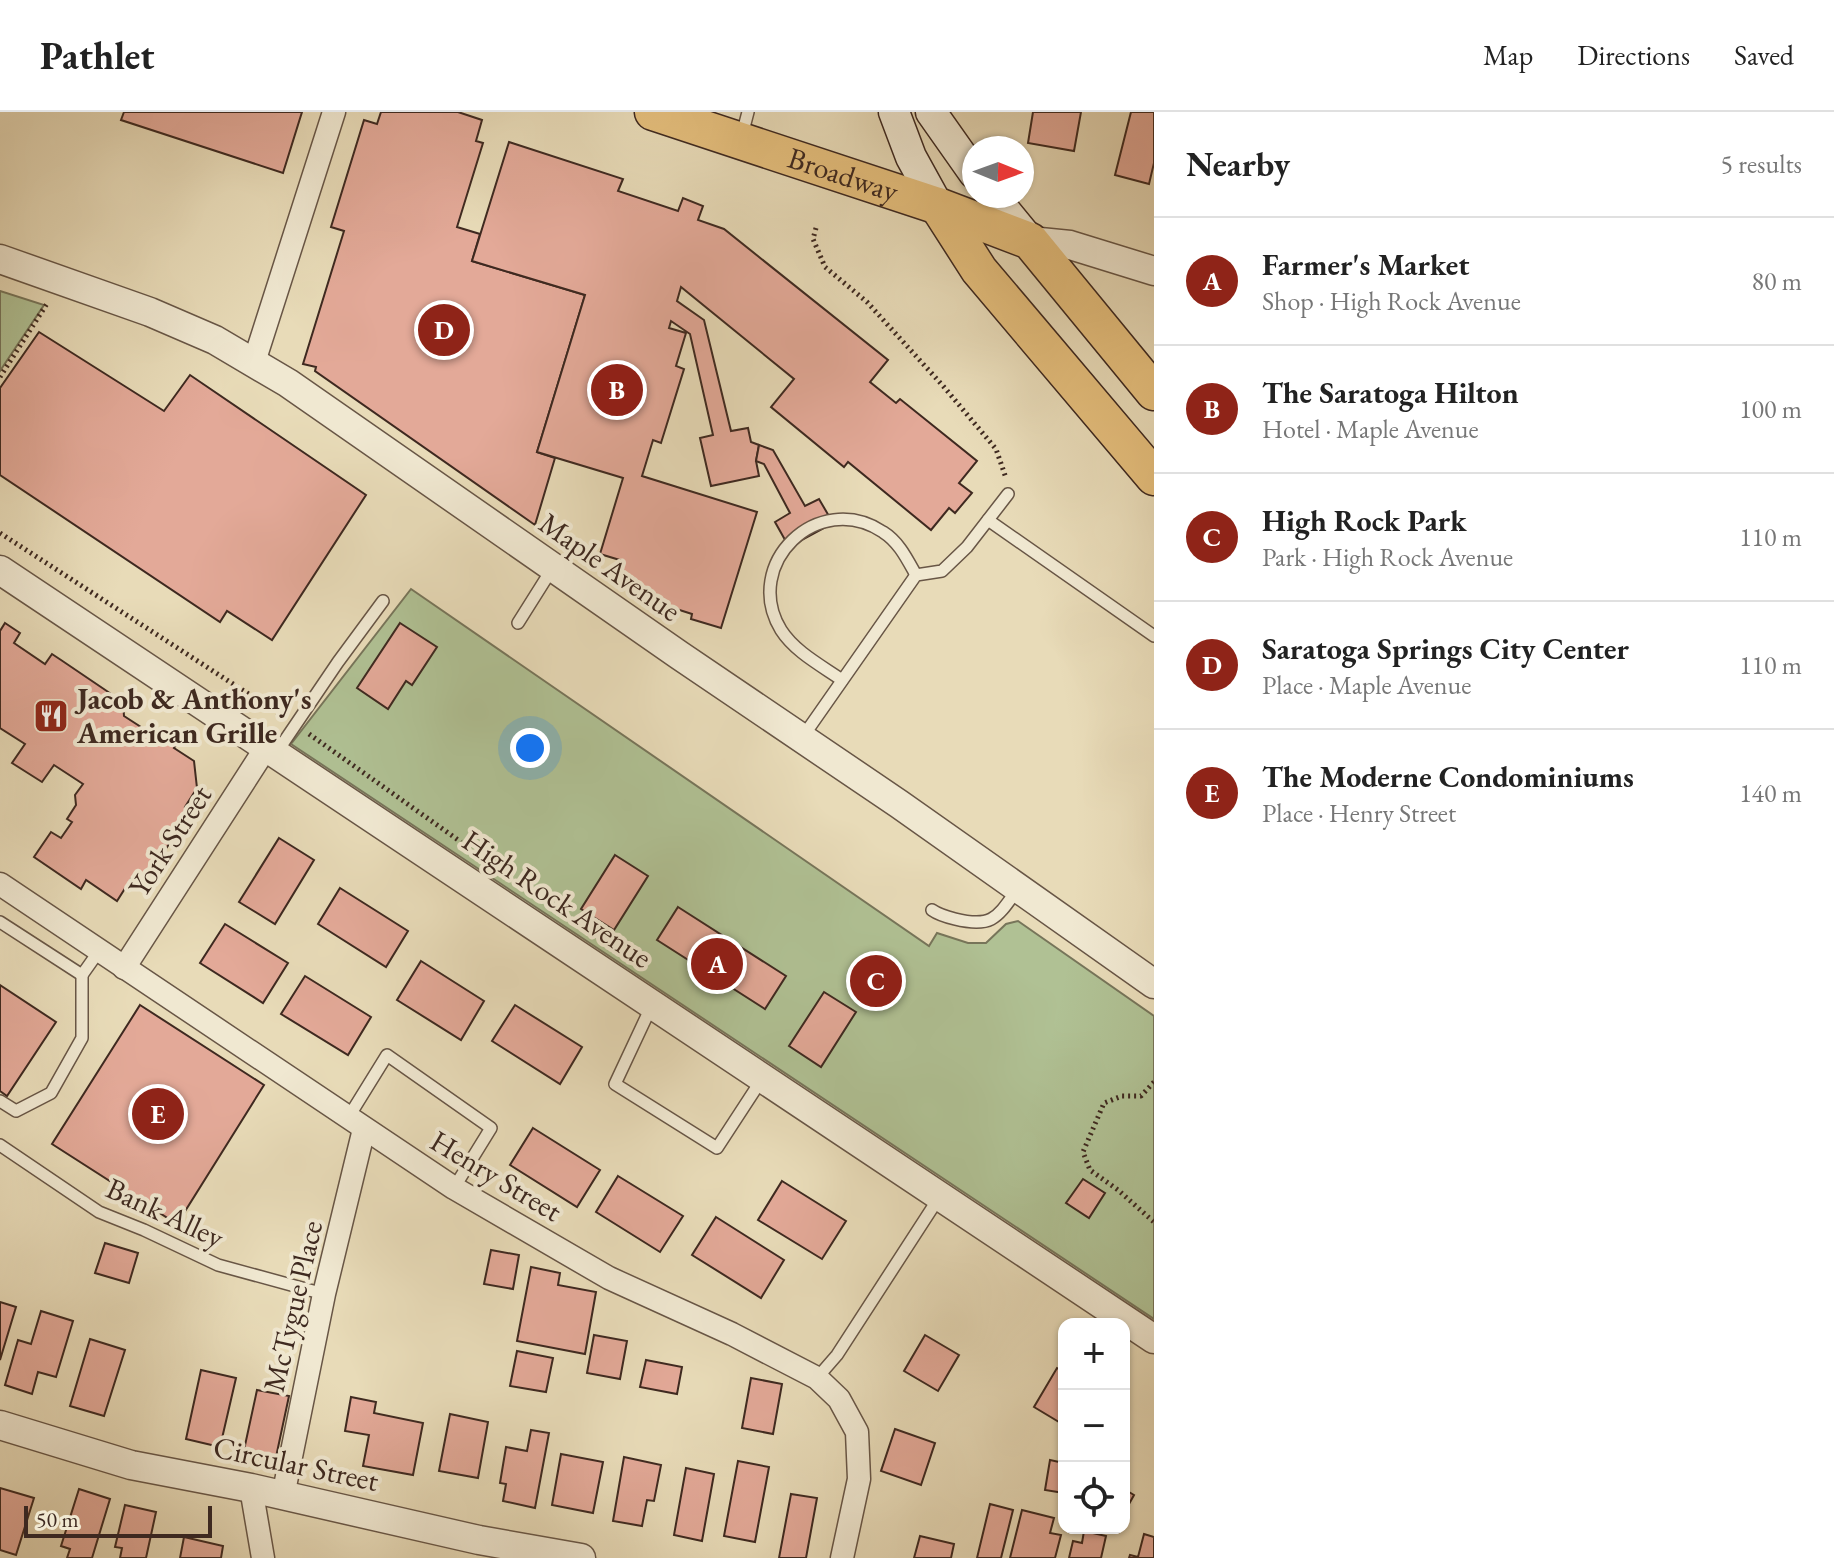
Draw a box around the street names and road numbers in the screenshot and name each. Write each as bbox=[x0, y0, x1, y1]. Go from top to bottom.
street label: Broadway bbox=[783, 138, 904, 211]
street label: Maple Avenue bbox=[532, 503, 689, 630]
street label: York Street bbox=[119, 777, 220, 904]
street label: High Rock Avenue bbox=[455, 821, 660, 976]
street label: Henry Street bbox=[423, 1121, 570, 1230]
street label: Bank Alley bbox=[100, 1168, 231, 1257]
street label: McTygue Place bbox=[254, 1216, 331, 1395]
street label: Circular Street bbox=[210, 1427, 383, 1500]

